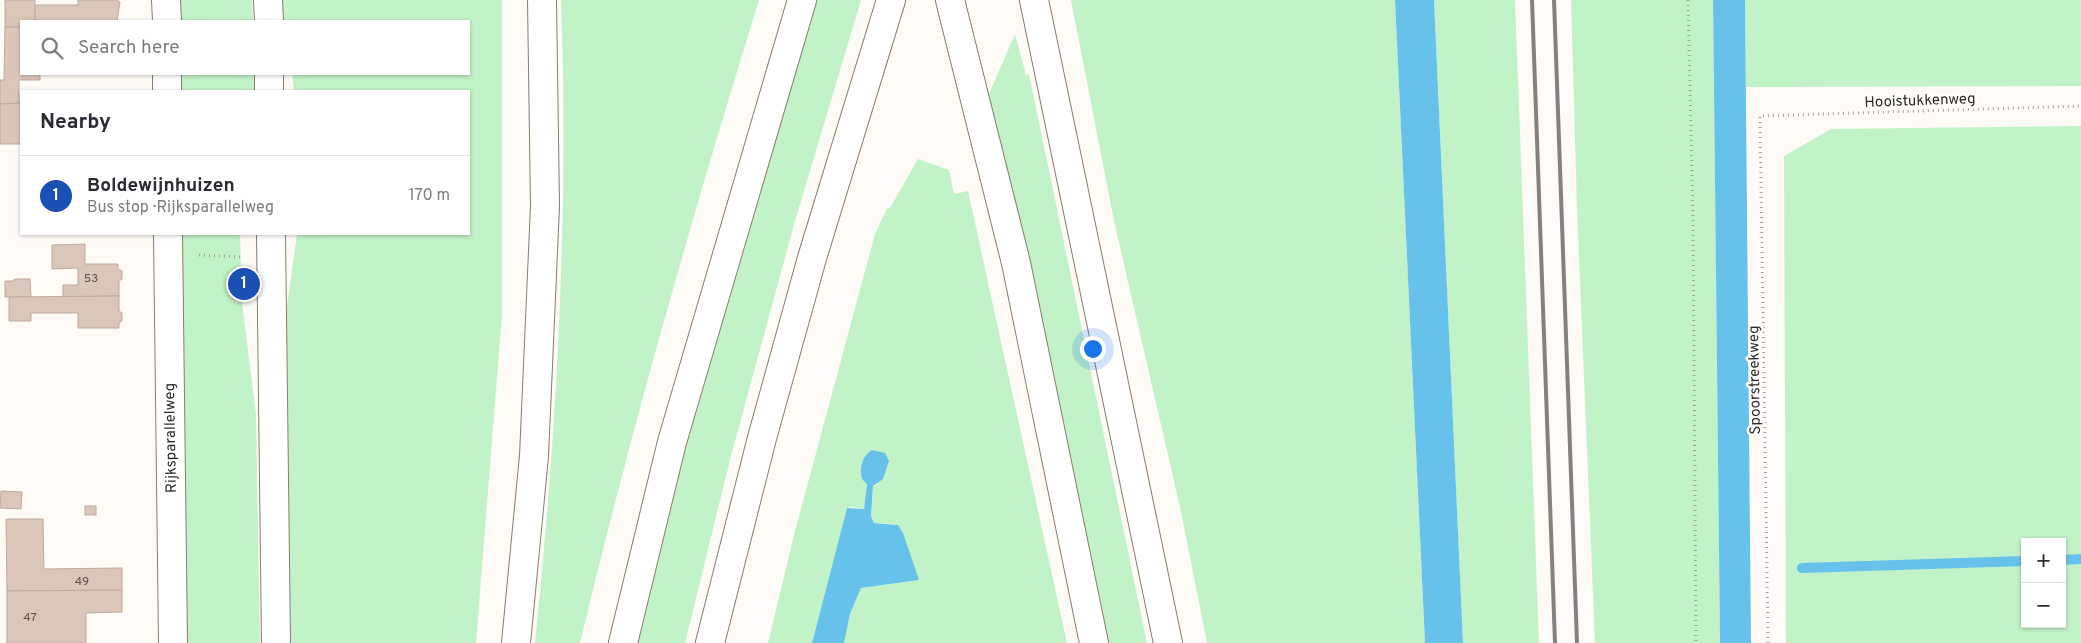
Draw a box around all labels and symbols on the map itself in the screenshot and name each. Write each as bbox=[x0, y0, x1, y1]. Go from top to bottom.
street label: Hooistukkenweg bbox=[1864, 90, 1976, 113]
pin: 1 bbox=[228, 265, 260, 303]
house number: 53 bbox=[84, 271, 98, 287]
street label: Spoorstreekweg bbox=[1745, 325, 1766, 435]
your location bbox=[1080, 336, 1106, 362]
street label: Rijksparallelweg bbox=[161, 383, 182, 493]
house number: 49 bbox=[75, 574, 89, 590]
house number: 47 bbox=[23, 610, 37, 626]

